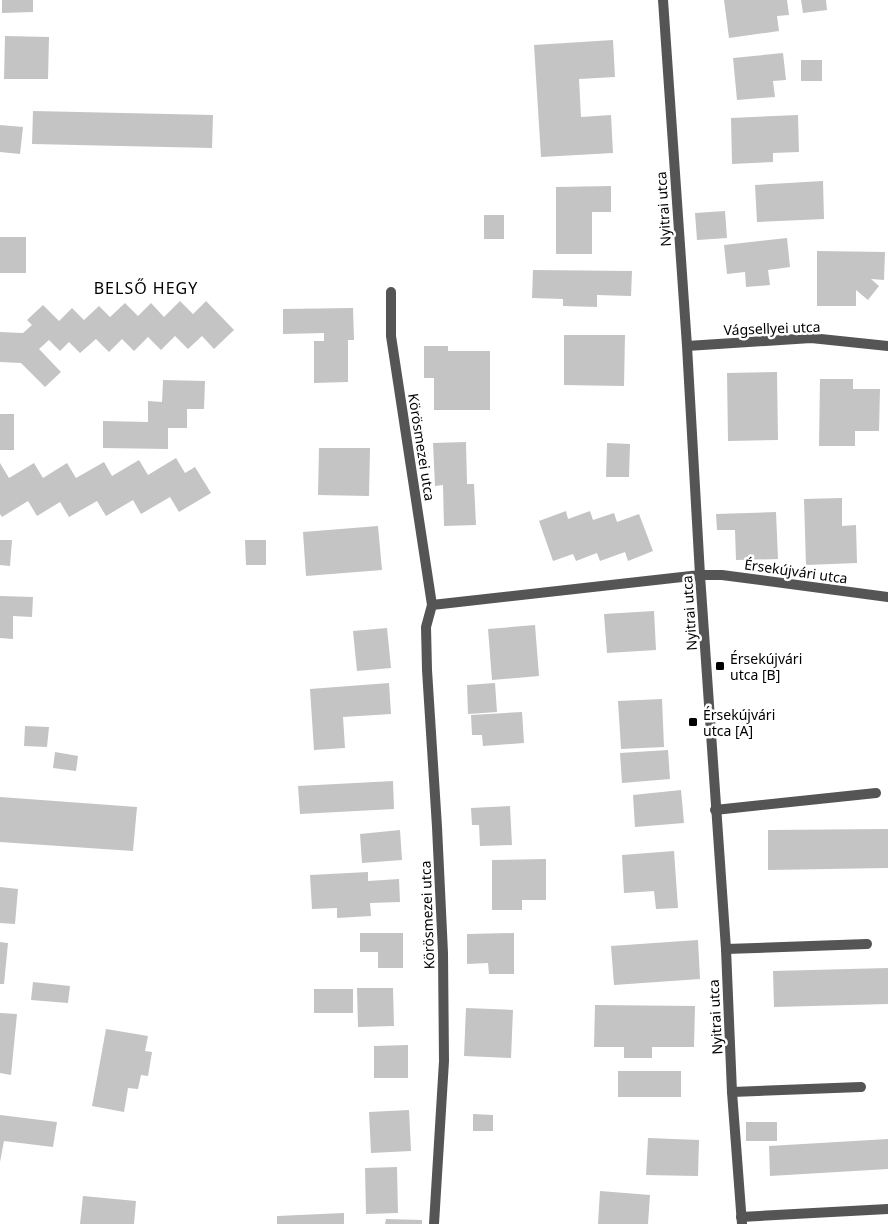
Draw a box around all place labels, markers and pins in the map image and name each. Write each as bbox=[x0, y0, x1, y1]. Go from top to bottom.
place label: Érsekújvári utca [B] bbox=[730, 649, 802, 684]
marker: Érsekújvári utca [B] bbox=[714, 660, 726, 672]
place label: Érsekújvári utca [A] bbox=[703, 705, 775, 740]
marker: Érsekújvári utca [A] bbox=[687, 716, 699, 728]

